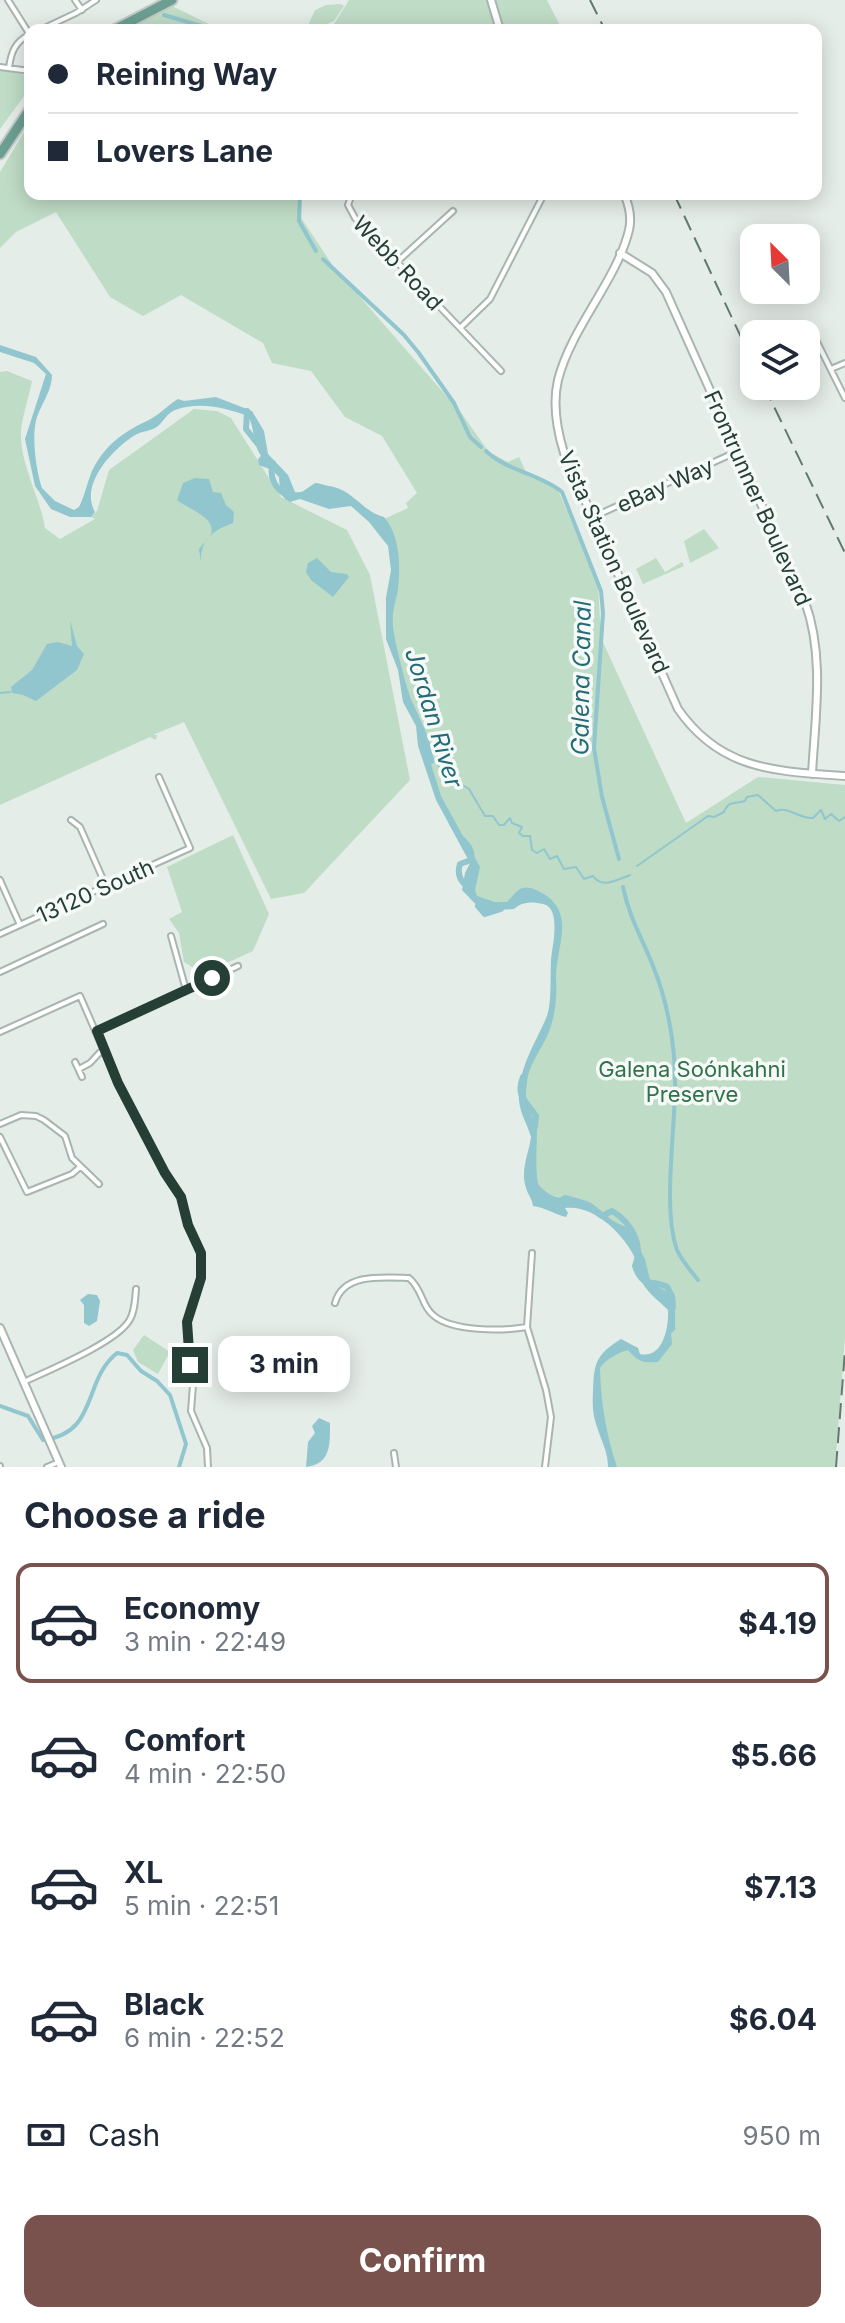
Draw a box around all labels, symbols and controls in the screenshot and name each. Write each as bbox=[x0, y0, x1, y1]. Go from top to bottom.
text: Reining Way bbox=[96, 56, 277, 92]
text: Lovers Lane bbox=[96, 133, 273, 169]
street label: Webb Road bbox=[348, 210, 448, 316]
north arrow bbox=[740, 224, 820, 304]
map controls bbox=[740, 224, 820, 400]
button: layers bbox=[740, 320, 820, 400]
street label: Frontrunner Boulevard bbox=[699, 386, 817, 610]
street label: Vista Station Boulevard bbox=[553, 447, 675, 677]
street label: eBay Way bbox=[613, 452, 717, 518]
water label: Galena Canal bbox=[565, 600, 597, 756]
water label: Jordan River bbox=[399, 645, 469, 792]
street label: 13120 South bbox=[32, 854, 158, 928]
route start bbox=[194, 960, 230, 996]
park label: Galena Soónkahni Preserve bbox=[598, 1056, 786, 1107]
callout: 3 min bbox=[218, 1337, 350, 1393]
route end bbox=[172, 1347, 208, 1383]
text: 3 min bbox=[249, 1348, 319, 1379]
text: Choose a ride bbox=[24, 1493, 266, 1537]
icon: car bbox=[28, 1587, 100, 1659]
text: Economy bbox=[124, 1590, 260, 1626]
text: $4.19 bbox=[738, 1605, 817, 1641]
text: 3 min · 22:49 bbox=[124, 1626, 286, 1657]
icon: car bbox=[28, 1719, 100, 1791]
text: Comfort bbox=[124, 1722, 245, 1758]
text: $5.66 bbox=[731, 1737, 817, 1773]
text: 4 min · 22:50 bbox=[124, 1758, 286, 1789]
icon: car bbox=[28, 1851, 100, 1923]
text: XL bbox=[124, 1854, 163, 1890]
text: $7.13 bbox=[744, 1869, 817, 1905]
text: 5 min · 22:51 bbox=[124, 1890, 279, 1921]
icon: car bbox=[28, 1983, 100, 2055]
text: Black bbox=[124, 1986, 204, 2022]
text: $6.04 bbox=[729, 2001, 817, 2037]
text: 6 min · 22:52 bbox=[124, 2022, 285, 2053]
icon: cash bbox=[24, 2113, 68, 2157]
text: Cash bbox=[88, 2117, 160, 2153]
text: 950 m bbox=[743, 2120, 821, 2151]
button: Confirm bbox=[24, 2215, 821, 2307]

